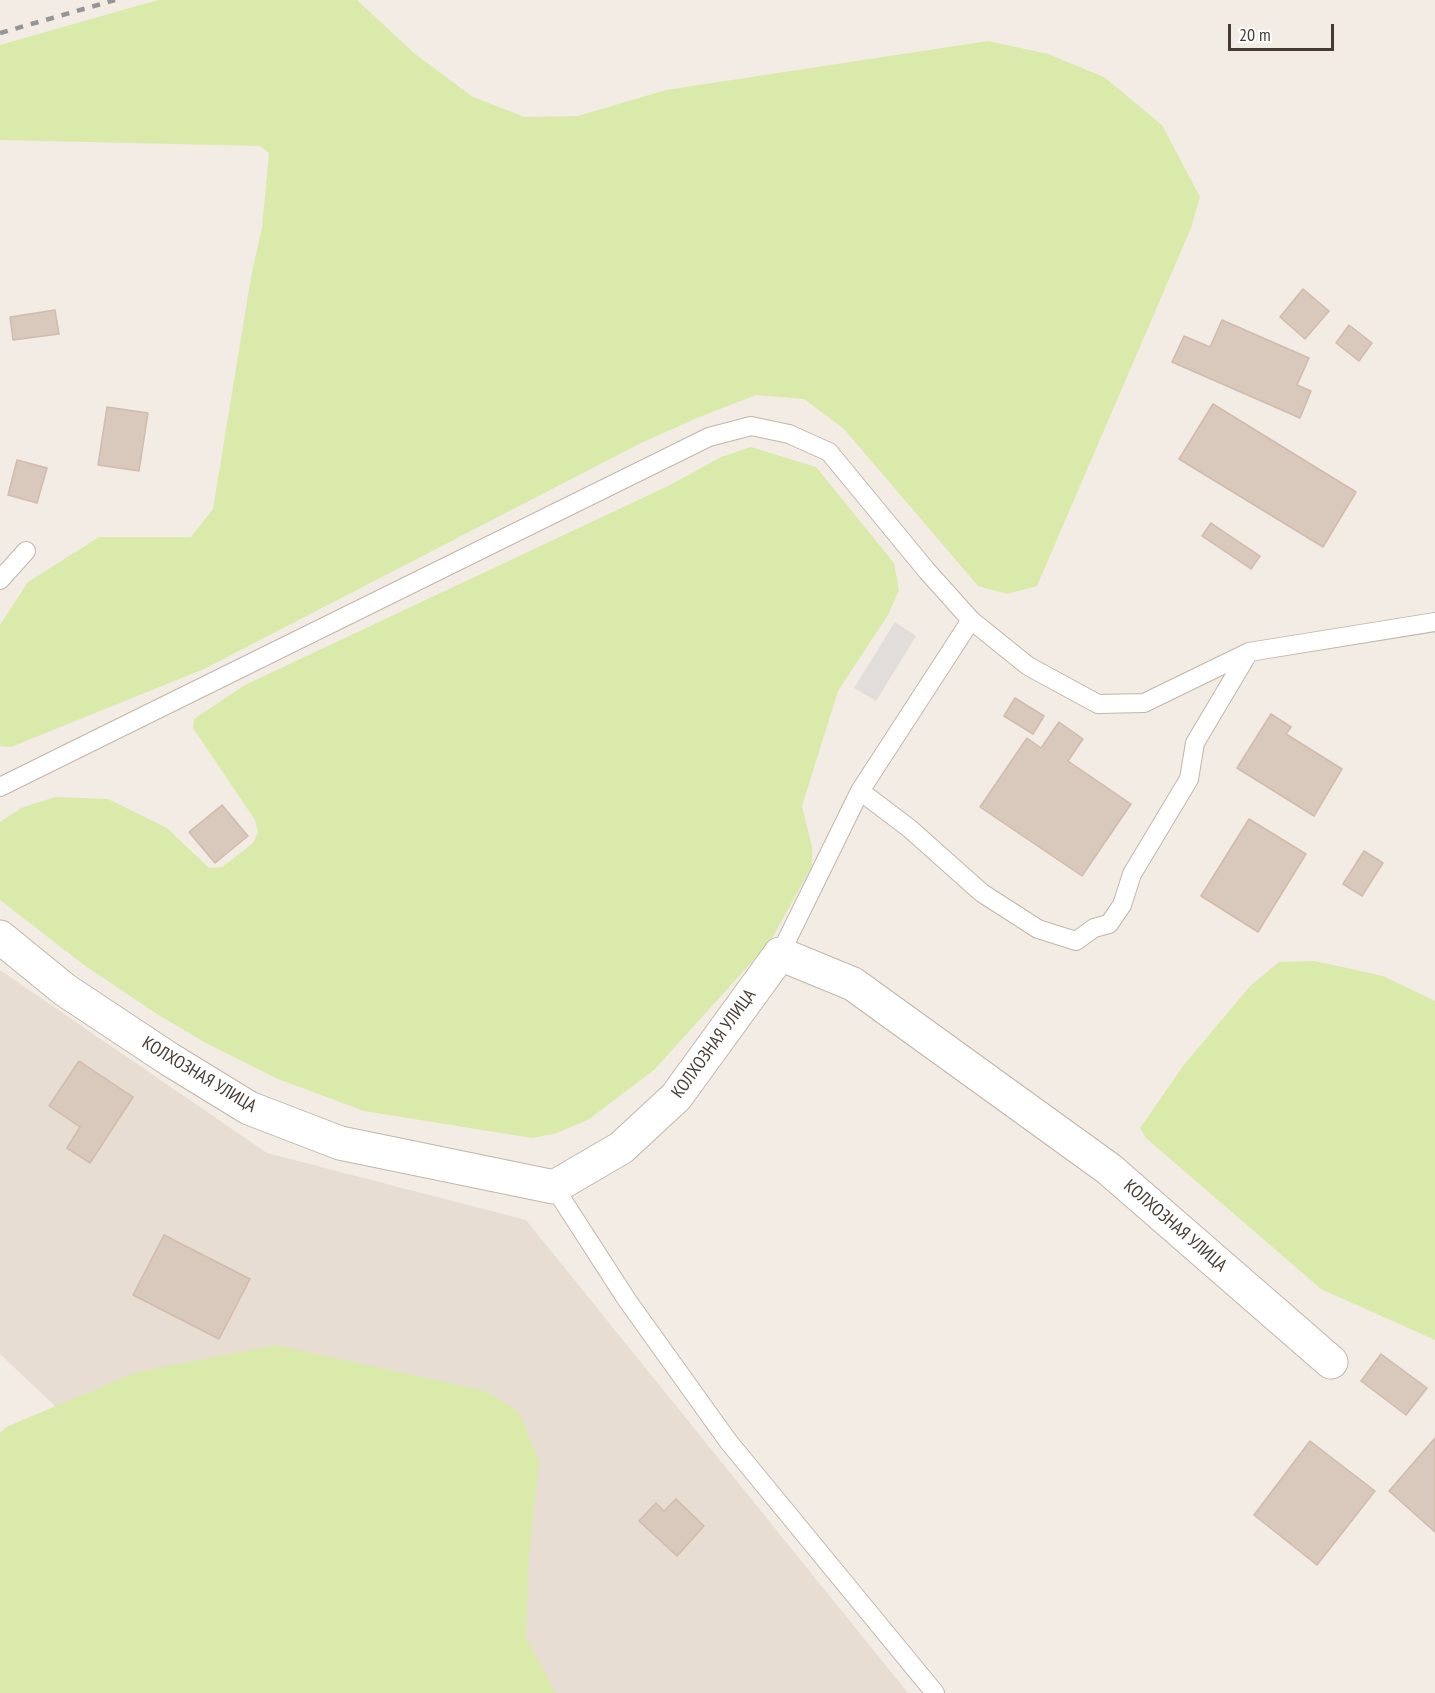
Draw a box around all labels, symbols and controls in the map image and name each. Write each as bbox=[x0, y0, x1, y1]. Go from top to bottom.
scale bar bbox=[1231, 12, 1338, 50]
text: 20 m bbox=[1239, 23, 1271, 46]
street label: КОЛХОЗНАЯ УЛИЦА bbox=[667, 985, 761, 1103]
street label: КОЛХОЗНАЯ УЛИЦА bbox=[138, 1032, 260, 1118]
street label: КОЛХОЗНАЯ УЛИЦА bbox=[1119, 1175, 1231, 1277]

